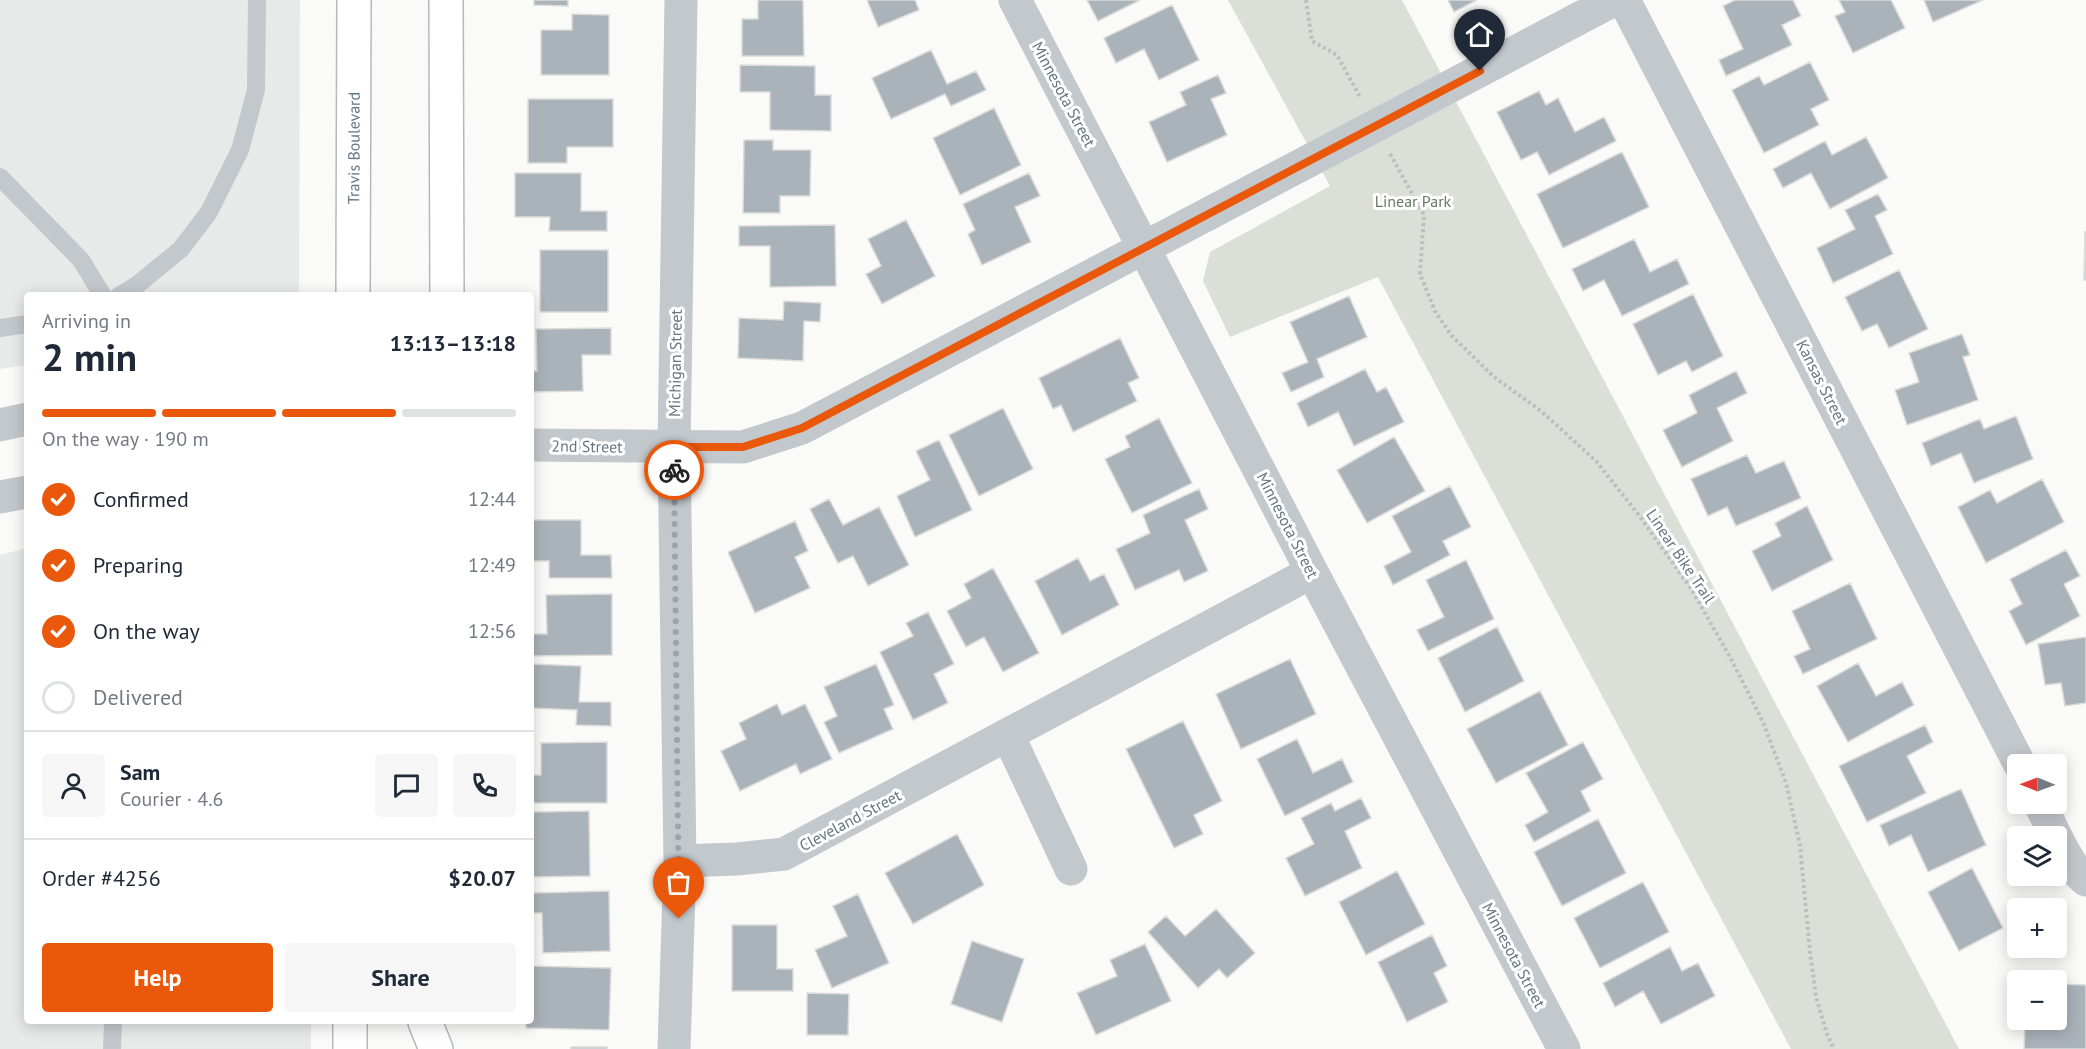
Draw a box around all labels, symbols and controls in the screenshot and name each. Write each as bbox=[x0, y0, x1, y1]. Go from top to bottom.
pin bbox=[1454, 9, 1505, 71]
icon: home bbox=[1463, 18, 1496, 51]
street label: Minnesota Street bbox=[1028, 38, 1100, 151]
street label: Travis Boulevard bbox=[343, 92, 364, 204]
park label: Linear Park bbox=[1375, 191, 1452, 211]
text: Arriving in bbox=[42, 308, 131, 334]
street label: Michigan Street bbox=[664, 308, 686, 417]
text: 13:13–13:18 bbox=[390, 329, 516, 357]
text: 2 min bbox=[42, 331, 137, 382]
street label: Kansas Street bbox=[1792, 336, 1852, 428]
text: On the way · 190 m bbox=[42, 426, 209, 452]
street label: 2nd Street bbox=[551, 435, 623, 457]
courier bbox=[644, 440, 704, 500]
icon: bike bbox=[658, 454, 691, 487]
street label: Minnesota Street bbox=[1253, 469, 1324, 582]
icon: check bbox=[42, 483, 75, 516]
text: Confirmed bbox=[93, 485, 189, 513]
text: 12:44 bbox=[468, 486, 516, 512]
street label: Linear Bike Trail bbox=[1642, 505, 1720, 607]
icon: check bbox=[42, 549, 75, 582]
text: Preparing bbox=[93, 551, 183, 579]
text: 12:49 bbox=[468, 552, 516, 578]
icon: check bbox=[42, 615, 75, 648]
text: On the way bbox=[93, 617, 200, 645]
text: 12:56 bbox=[468, 618, 516, 644]
text: Delivered bbox=[93, 683, 183, 711]
button: person bbox=[42, 754, 105, 817]
button: chat bbox=[375, 754, 438, 817]
button: phone bbox=[453, 754, 516, 817]
north arrow bbox=[2007, 754, 2067, 814]
map controls bbox=[2007, 754, 2067, 1030]
text: Sam bbox=[120, 758, 160, 786]
street label: Cleveland Street bbox=[796, 785, 905, 855]
text: Courier · 4.6 bbox=[120, 786, 223, 812]
button: layers bbox=[2007, 826, 2067, 886]
pin bbox=[653, 857, 704, 919]
text: Order #4256 bbox=[42, 864, 161, 892]
text: $20.07 bbox=[448, 864, 516, 892]
icon: bag bbox=[662, 866, 695, 899]
button: + bbox=[2007, 898, 2067, 958]
street label: Minnesota Street bbox=[1478, 899, 1550, 1012]
button: Help bbox=[42, 943, 273, 1012]
button: Share bbox=[285, 943, 516, 1012]
button: − bbox=[2007, 970, 2067, 1030]

